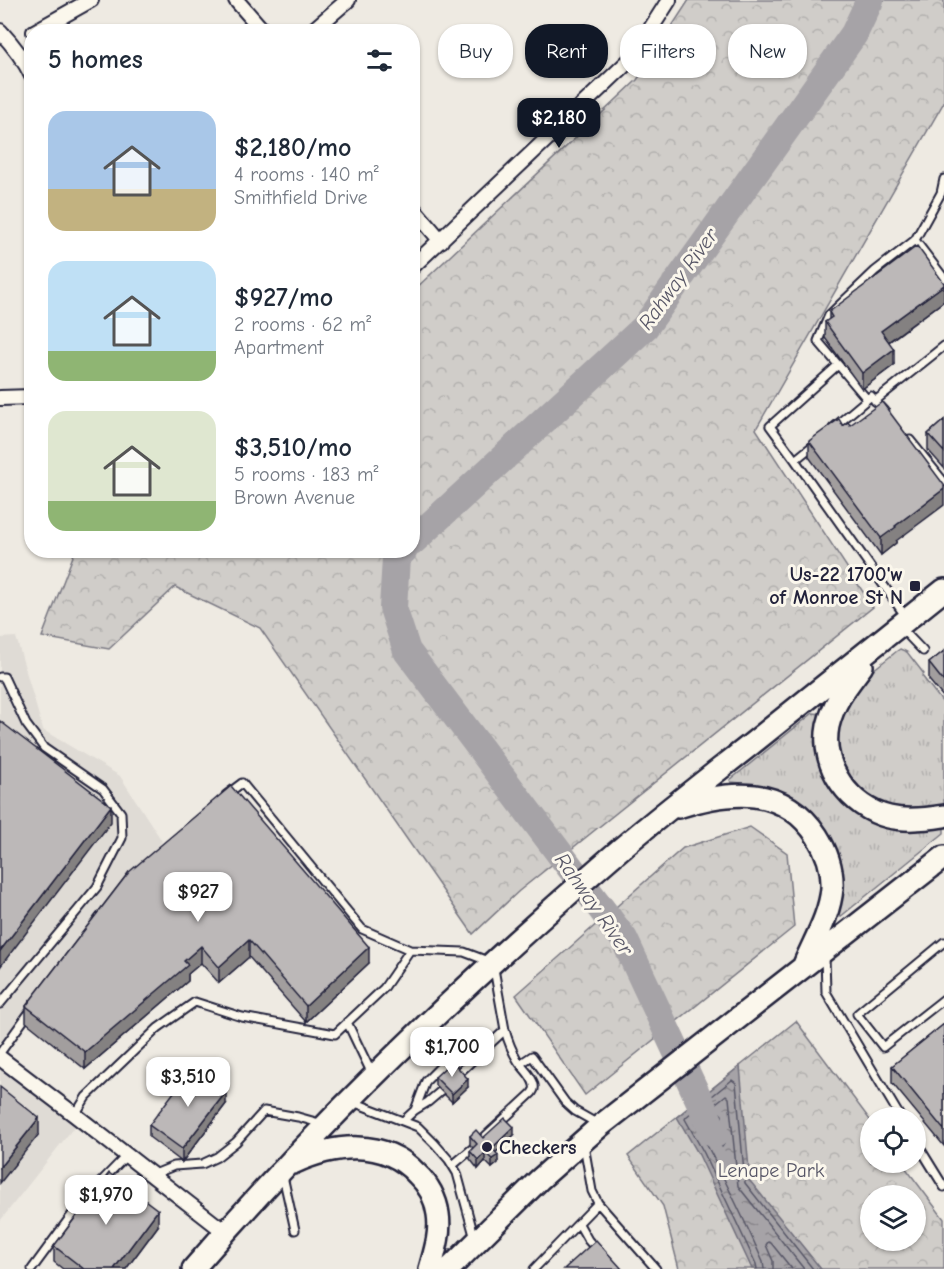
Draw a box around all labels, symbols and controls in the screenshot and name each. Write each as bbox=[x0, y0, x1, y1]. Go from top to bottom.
chip: Buy bbox=[438, 24, 513, 78]
chip: Rent bbox=[525, 24, 608, 78]
chip: Filters bbox=[620, 24, 716, 78]
chip: New bbox=[728, 24, 807, 78]
icon: filters bbox=[363, 44, 396, 77]
text: 5 homes bbox=[48, 45, 143, 75]
pin: $2,180 bbox=[510, 98, 608, 149]
text: $2,180 bbox=[531, 106, 587, 129]
text: $2,180/mo bbox=[234, 133, 352, 163]
icon: home bbox=[96, 135, 168, 207]
text: 4 rooms · 140 m² bbox=[234, 163, 379, 186]
text: Smithfield Drive bbox=[234, 186, 367, 209]
water label: Rahway River bbox=[633, 222, 724, 334]
text: $927/mo bbox=[234, 283, 333, 313]
icon: home bbox=[96, 285, 168, 357]
text: 2 rooms · 62 m² bbox=[234, 313, 371, 336]
text: Apartment bbox=[234, 336, 324, 359]
text: $3,510/mo bbox=[234, 433, 352, 463]
icon: home bbox=[96, 435, 168, 507]
text: 5 rooms · 183 m² bbox=[234, 463, 379, 486]
text: Brown Avenue bbox=[234, 486, 355, 509]
place label: Us-22 1700'w of Monroe St N bbox=[769, 563, 903, 609]
marker: Us-22 1700'w of Monroe St N bbox=[908, 579, 922, 593]
water label: Rahway River bbox=[550, 848, 639, 961]
pin: $927 bbox=[162, 872, 234, 923]
text: $927 bbox=[177, 880, 219, 903]
pin: $1,700 bbox=[403, 1027, 501, 1078]
text: $1,700 bbox=[424, 1035, 480, 1058]
pin: $3,510 bbox=[139, 1057, 237, 1108]
text: $3,510 bbox=[160, 1065, 216, 1088]
map controls bbox=[860, 1107, 926, 1251]
button: locate bbox=[860, 1107, 926, 1173]
place label: Checkers bbox=[499, 1136, 577, 1159]
marker: Checkers bbox=[480, 1140, 494, 1154]
park label: Lenape Park bbox=[718, 1159, 825, 1182]
pin: $1,970 bbox=[57, 1175, 155, 1226]
text: $1,970 bbox=[79, 1183, 133, 1206]
button: layers bbox=[860, 1185, 926, 1251]

